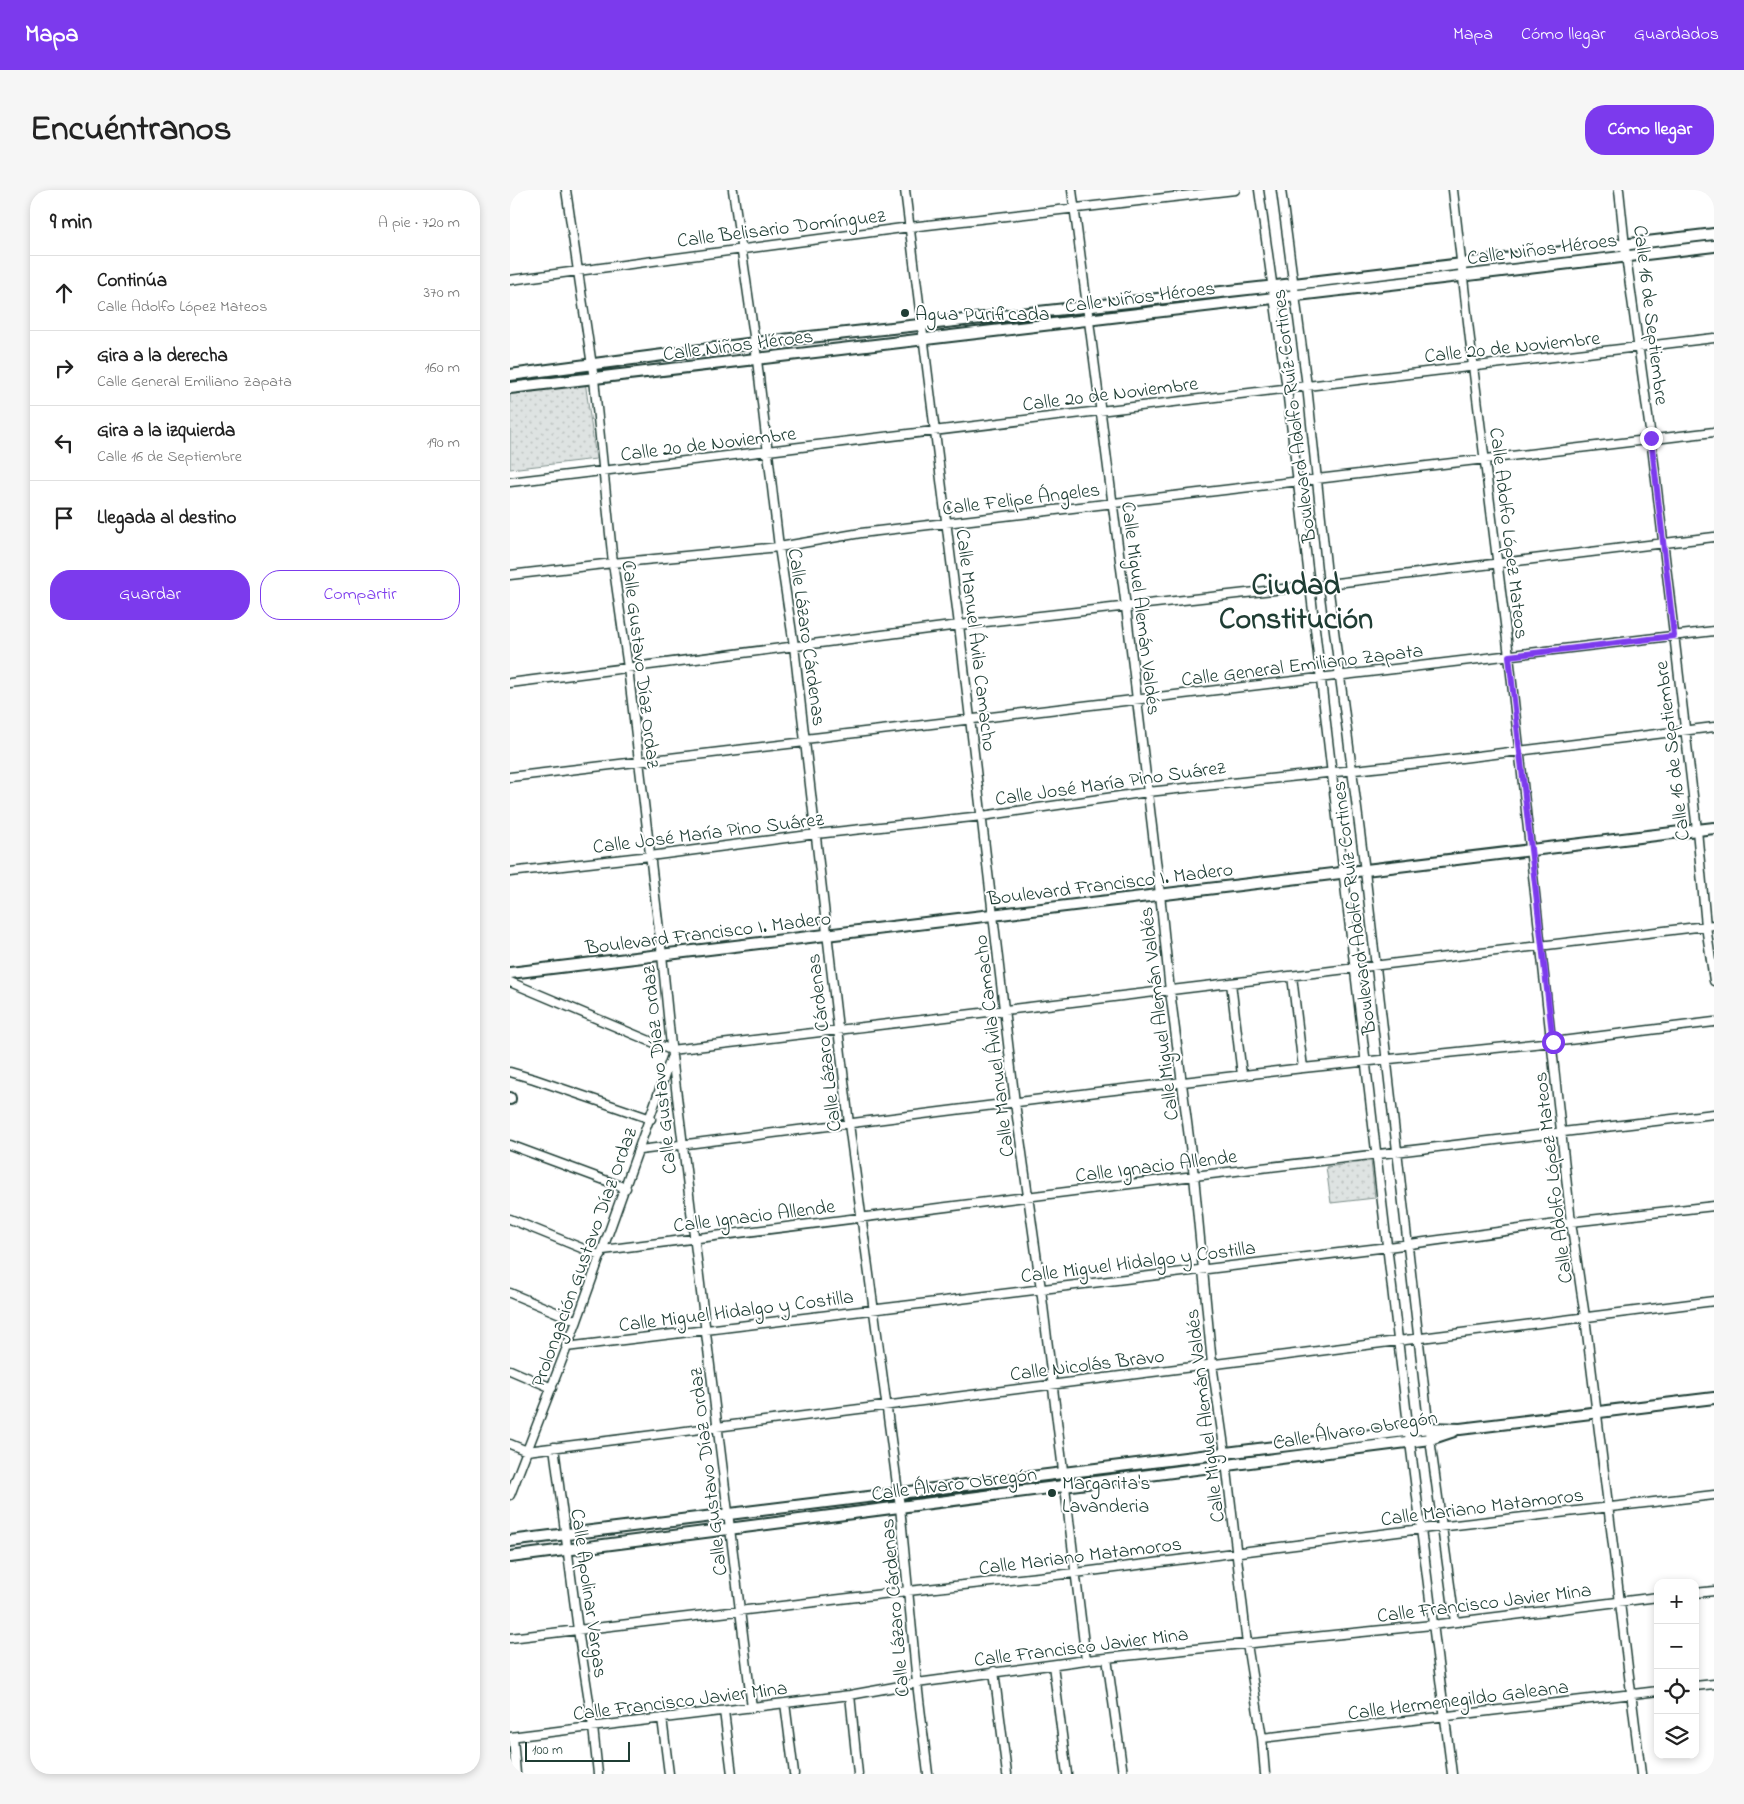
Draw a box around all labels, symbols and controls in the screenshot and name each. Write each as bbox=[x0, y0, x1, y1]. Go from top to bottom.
text: Mapa bbox=[25, 18, 79, 53]
text: Mapa bbox=[1453, 22, 1493, 48]
text: Cómo llegar bbox=[1521, 22, 1606, 48]
text: Guardados bbox=[1634, 22, 1719, 48]
text: Encuéntranos bbox=[30, 105, 232, 156]
button: Cómo llegar bbox=[1585, 105, 1714, 155]
street label: Calle Belisario Domínguez bbox=[675, 202, 888, 258]
text: 9 min bbox=[50, 208, 92, 238]
text: A pie · 720 m bbox=[378, 211, 460, 235]
street label: Calle 16 de Septiembre bbox=[1624, 224, 1675, 407]
street label: Calle Niños Héroes bbox=[1465, 227, 1619, 274]
text: Continúa bbox=[97, 268, 167, 295]
street label: Calle Niños Héroes bbox=[1063, 275, 1217, 322]
icon: ahead bbox=[50, 279, 78, 307]
text: 370 m bbox=[423, 281, 460, 305]
street label: Boulevard Adolfo Ruíz Cortines bbox=[1266, 287, 1326, 545]
text: Calle Adolfo López Mateos bbox=[97, 295, 267, 319]
place label: Agua Purificada bbox=[915, 301, 1050, 331]
marker: Agua Purificada bbox=[899, 307, 911, 319]
street label: Calle Niños Héroes bbox=[661, 323, 815, 370]
street label: Calle 20 de Noviembre bbox=[1423, 325, 1602, 372]
text: Gira a la derecha bbox=[97, 343, 228, 370]
icon: right bbox=[50, 354, 78, 382]
text: 160 m bbox=[425, 356, 460, 380]
text: Calle General Emiliano Zapata bbox=[97, 370, 292, 394]
street label: Calle 20 de Noviembre bbox=[1021, 370, 1200, 421]
text: Gira a la izquierda bbox=[97, 418, 235, 445]
street label: Calle 20 de Noviembre bbox=[619, 420, 798, 471]
street label: Calle Adolfo López Mateos bbox=[1480, 426, 1535, 641]
route end bbox=[1640, 427, 1663, 450]
icon: left bbox=[50, 429, 78, 457]
text: 190 m bbox=[427, 431, 460, 455]
text: Calle 16 de Septiembre bbox=[97, 445, 242, 469]
street label: Calle Felipe Ángeles bbox=[941, 476, 1102, 526]
street label: Calle Miguel Alemán Valdés bbox=[1111, 500, 1167, 717]
icon: arrive bbox=[50, 504, 78, 532]
text: Llegada al destino bbox=[97, 505, 236, 532]
street label: Calle Manuel Ávila Camacho bbox=[946, 528, 1003, 753]
street label: Calle Lázaro Cárdenas bbox=[779, 547, 832, 728]
street label: Calle Gustavo Díaz Ordaz bbox=[612, 559, 667, 771]
district label: Ciudad Constitución bbox=[1219, 565, 1373, 643]
button: Guardar bbox=[50, 570, 250, 620]
button: Compartir bbox=[260, 570, 460, 620]
street label: Calle General Emiliano Zapata bbox=[1180, 637, 1425, 696]
street label: Calle 16 de Septiembre bbox=[1648, 659, 1699, 842]
street label: Calle José María Pino Suárez bbox=[993, 754, 1228, 815]
street label: Boulevard Adolfo Ruíz Cortines bbox=[1326, 779, 1386, 1037]
street label: Calle José María Pino Suárez bbox=[591, 806, 826, 863]
street label: Boulevard Francisco I. Madero bbox=[985, 856, 1235, 915]
street label: Boulevard Francisco I. Madero bbox=[583, 905, 833, 964]
street label: Calle Miguel Alemán Valdés bbox=[1133, 905, 1189, 1122]
street label: Calle Manuel Ávila Camacho bbox=[967, 933, 1024, 1158]
street label: Calle Lázaro Cárdenas bbox=[800, 952, 851, 1133]
street label: Calle Gustavo Díaz Ordaz bbox=[635, 963, 686, 1175]
route start bbox=[1542, 1031, 1565, 1054]
street label: Calle Adolfo López Mateos bbox=[1527, 1070, 1582, 1285]
street label: Prolongación Gustavo Díaz Ordaz bbox=[525, 1123, 647, 1392]
street label: Calle Ignacio Allende bbox=[1074, 1143, 1239, 1193]
street label: Calle Ignacio Allende bbox=[672, 1193, 837, 1243]
street label: Calle Miguel Hidalgo y Costilla bbox=[1019, 1235, 1258, 1293]
street label: Calle Miguel Hidalgo y Costilla bbox=[617, 1284, 856, 1342]
street label: Calle Miguel Alemán Valdés bbox=[1179, 1307, 1235, 1524]
street label: Calle Nicolás Bravo bbox=[1008, 1343, 1166, 1390]
street label: Calle Gustavo Díaz Ordaz bbox=[682, 1365, 737, 1577]
street label: Calle Álvaro Obregón bbox=[1271, 1404, 1440, 1460]
street label: Calle Álvaro Obregón bbox=[870, 1461, 1039, 1511]
place label: Margarita's Lavanderia bbox=[1062, 1470, 1151, 1522]
street label: Calle Mariano Matamoros bbox=[1379, 1482, 1586, 1535]
marker: Margarita's Lavanderia bbox=[1046, 1487, 1058, 1499]
street label: Calle Apolinar Vargas bbox=[560, 1507, 614, 1680]
street label: Calle Lázaro Cárdenas bbox=[874, 1517, 919, 1698]
street label: Calle Mariano Matamoros bbox=[977, 1531, 1184, 1584]
street label: Calle Francisco Javier Mina bbox=[1375, 1577, 1593, 1632]
map controls bbox=[1654, 1579, 1699, 1759]
button: + bbox=[1654, 1579, 1699, 1624]
street label: Calle Francisco Javier Mina bbox=[972, 1621, 1190, 1676]
button: − bbox=[1654, 1624, 1699, 1669]
button: locate bbox=[1654, 1669, 1699, 1714]
street label: Calle Hermenegildo Galeana bbox=[1346, 1674, 1570, 1730]
street label: Calle Francisco Javier Mina bbox=[571, 1675, 789, 1730]
button: layers bbox=[1654, 1714, 1699, 1759]
scale bar bbox=[525, 1739, 630, 1762]
text: 100 m bbox=[532, 1740, 563, 1761]

